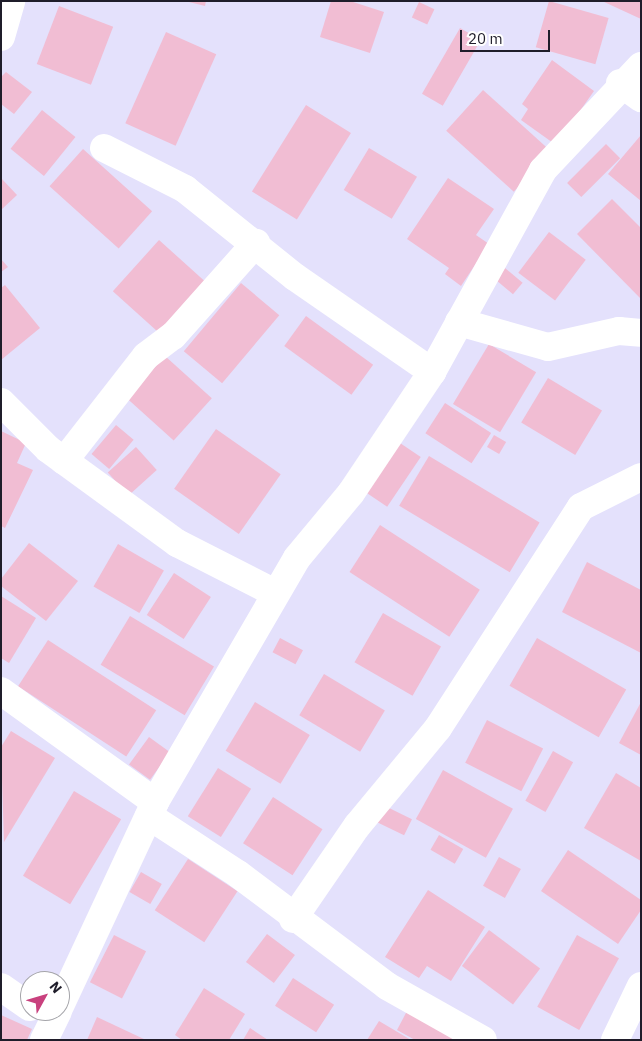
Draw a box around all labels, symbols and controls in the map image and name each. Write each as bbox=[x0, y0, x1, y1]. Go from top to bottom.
scale bar bbox=[462, 20, 552, 52]
text: 20 m bbox=[468, 29, 503, 48]
north arrow bbox=[20, 971, 70, 1021]
text: N bbox=[46, 978, 66, 997]

